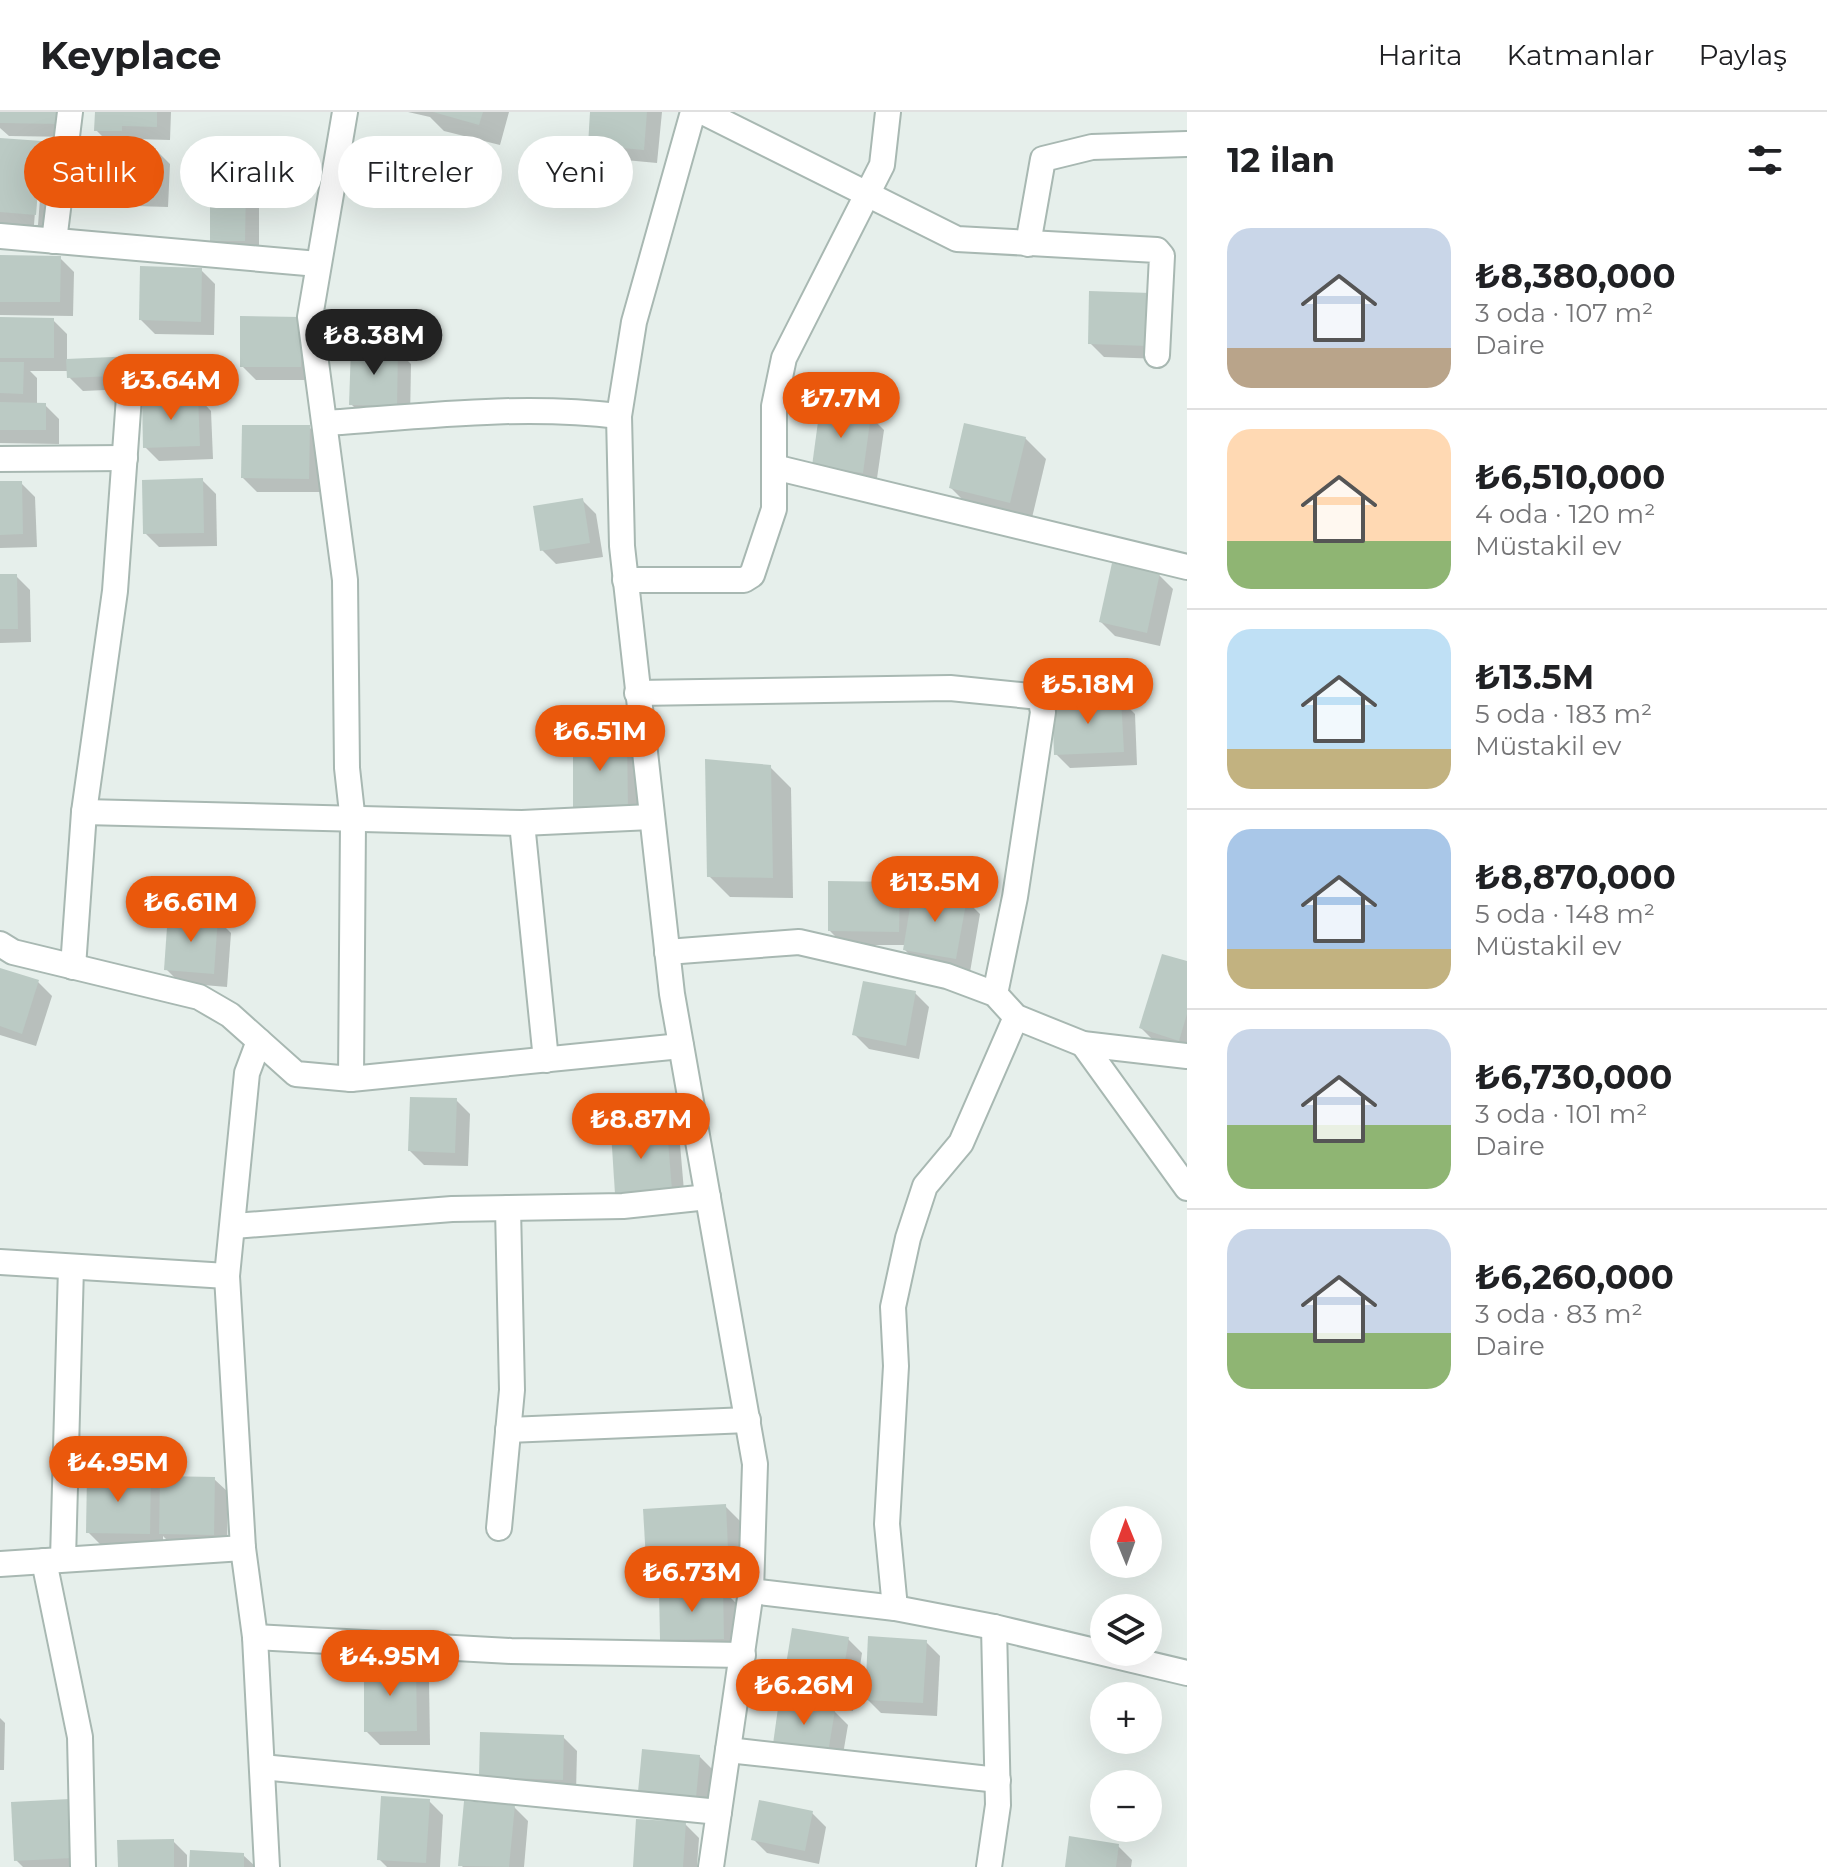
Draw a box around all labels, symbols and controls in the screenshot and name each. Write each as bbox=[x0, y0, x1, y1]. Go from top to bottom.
text: Keyplace bbox=[40, 32, 221, 79]
text: Harita bbox=[1378, 38, 1463, 72]
text: Katmanlar bbox=[1507, 38, 1654, 72]
text: Paylaş bbox=[1698, 38, 1787, 72]
chip: Satılık bbox=[24, 136, 164, 208]
chip: Kiralık bbox=[180, 136, 322, 208]
chip: Filtreler bbox=[338, 136, 502, 208]
chip: Yeni bbox=[518, 136, 633, 208]
icon: filters bbox=[1743, 138, 1787, 182]
text: 12 ilan bbox=[1227, 139, 1335, 181]
text: ₺8,380,000 bbox=[1475, 255, 1676, 297]
icon: home bbox=[1291, 260, 1387, 356]
text: 3 oda · 107 m² bbox=[1475, 297, 1653, 329]
pin: ₺8.38M bbox=[309, 309, 439, 377]
text: ₺8.38M bbox=[323, 319, 425, 351]
text: Daire bbox=[1475, 329, 1545, 361]
pin: ₺3.64M bbox=[106, 354, 236, 422]
text: ₺3.64M bbox=[121, 364, 221, 396]
pin: ₺7.7M bbox=[785, 372, 897, 440]
text: ₺7.7M bbox=[801, 382, 881, 414]
text: ₺6,510,000 bbox=[1475, 456, 1665, 498]
icon: home bbox=[1291, 461, 1387, 557]
text: 4 oda · 120 m² bbox=[1475, 498, 1655, 530]
text: Müstakil ev bbox=[1475, 530, 1621, 562]
text: ₺13.5M bbox=[1475, 656, 1594, 698]
pin: ₺5.18M bbox=[1023, 658, 1153, 726]
icon: home bbox=[1291, 661, 1387, 757]
text: ₺5.18M bbox=[1041, 668, 1135, 700]
text: 5 oda · 183 m² bbox=[1475, 698, 1652, 730]
pin: ₺6.51M bbox=[535, 705, 665, 773]
text: ₺6.51M bbox=[553, 715, 647, 747]
text: Müstakil ev bbox=[1475, 730, 1621, 762]
pin: ₺13.5M bbox=[870, 856, 1000, 924]
text: ₺8,870,000 bbox=[1475, 856, 1676, 898]
icon: home bbox=[1291, 861, 1387, 957]
text: ₺13.5M bbox=[889, 866, 981, 898]
pin: ₺6.61M bbox=[126, 876, 256, 944]
text: ₺6.61M bbox=[144, 886, 238, 918]
text: 5 oda · 148 m² bbox=[1475, 898, 1655, 930]
text: Müstakil ev bbox=[1475, 930, 1621, 962]
text: ₺6,730,000 bbox=[1475, 1056, 1672, 1098]
icon: home bbox=[1291, 1061, 1387, 1157]
pin: ₺8.87M bbox=[576, 1093, 706, 1161]
text: 3 oda · 101 m² bbox=[1475, 1098, 1647, 1130]
text: ₺8.87M bbox=[590, 1103, 692, 1135]
text: Daire bbox=[1475, 1130, 1545, 1162]
text: ₺6,260,000 bbox=[1475, 1256, 1674, 1298]
icon: home bbox=[1291, 1261, 1387, 1357]
text: 3 oda · 83 m² bbox=[1475, 1298, 1643, 1330]
text: Daire bbox=[1475, 1330, 1545, 1362]
pin: ₺4.95M bbox=[53, 1436, 183, 1504]
text: ₺4.95M bbox=[67, 1446, 169, 1478]
north arrow bbox=[1090, 1506, 1162, 1578]
map controls bbox=[1090, 1506, 1162, 1842]
pin: ₺6.73M bbox=[627, 1546, 757, 1614]
text: ₺6.73M bbox=[643, 1556, 741, 1588]
button: layers bbox=[1090, 1594, 1162, 1666]
pin: ₺4.95M bbox=[325, 1630, 455, 1698]
text: ₺4.95M bbox=[339, 1640, 441, 1672]
pin: ₺6.26M bbox=[739, 1659, 869, 1727]
text: ₺6.26M bbox=[754, 1669, 854, 1701]
button: + bbox=[1090, 1682, 1162, 1754]
button: − bbox=[1090, 1770, 1162, 1842]

